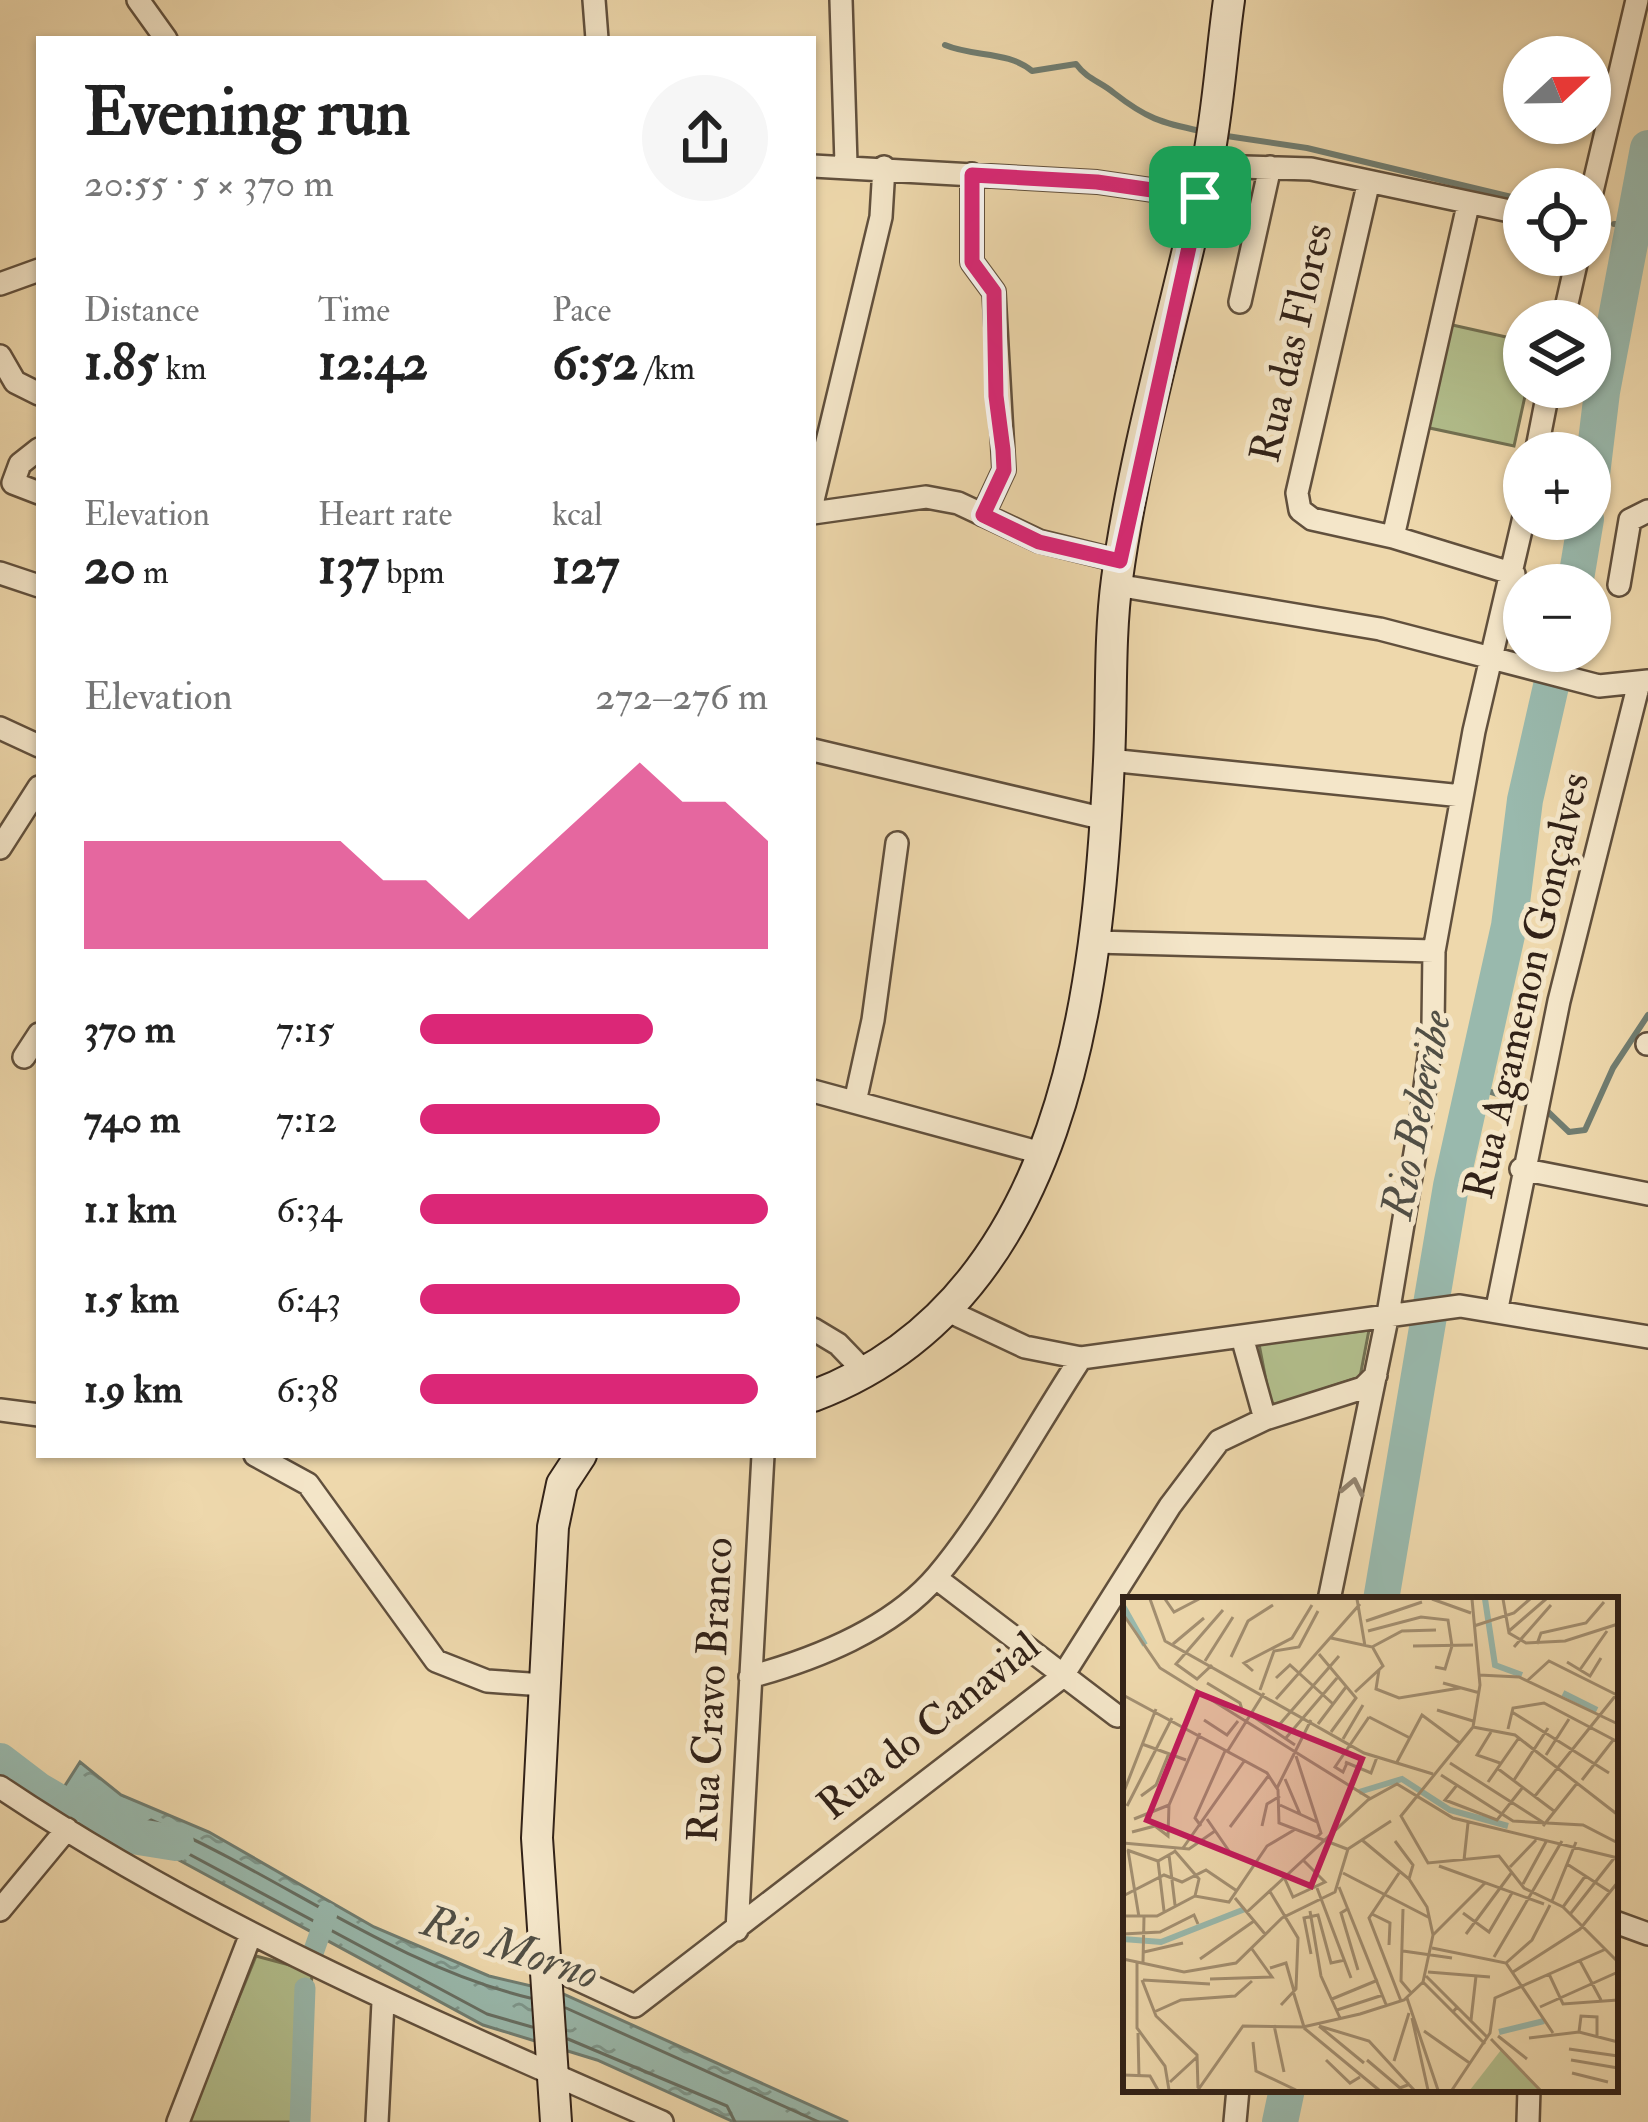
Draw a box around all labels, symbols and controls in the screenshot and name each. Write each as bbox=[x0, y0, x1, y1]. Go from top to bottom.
north arrow bbox=[1503, 36, 1611, 144]
map controls bbox=[1503, 36, 1611, 672]
text: Evening run bbox=[84, 72, 410, 155]
button: share bbox=[642, 75, 768, 201]
pin bbox=[1149, 146, 1251, 248]
text: 20:55 · 5 × 370 m bbox=[84, 159, 334, 208]
icon: arrive bbox=[1167, 164, 1233, 230]
button: locate bbox=[1503, 168, 1611, 276]
street label: Rua das Flores bbox=[1239, 219, 1345, 467]
text: Distance bbox=[84, 290, 199, 331]
text: Time bbox=[318, 290, 390, 331]
text: Pace bbox=[552, 290, 611, 331]
button: layers bbox=[1503, 300, 1611, 408]
text: 1.85 bbox=[84, 331, 158, 395]
text: 12:42 bbox=[318, 331, 428, 395]
text: 6:52 bbox=[552, 331, 638, 395]
text: km bbox=[158, 348, 207, 389]
text: /km bbox=[638, 348, 695, 389]
button: + bbox=[1503, 432, 1611, 540]
text: Elevation bbox=[84, 494, 210, 535]
text: Heart rate bbox=[318, 494, 452, 535]
text: kcal bbox=[552, 494, 603, 535]
text: 20 bbox=[84, 535, 136, 599]
text: 137 bbox=[318, 535, 379, 599]
text: 127 bbox=[552, 535, 619, 599]
text: m bbox=[136, 552, 169, 593]
text: bpm bbox=[379, 552, 445, 593]
button: − bbox=[1503, 564, 1611, 672]
text: Elevation bbox=[84, 672, 233, 721]
text: 272–276 m bbox=[595, 672, 768, 721]
street label: Rua Agamenon Gonçalves bbox=[1453, 768, 1601, 1204]
text: 370 m bbox=[84, 1005, 175, 1054]
text: 7:15 bbox=[276, 1005, 335, 1054]
water label: Rio Beberibe bbox=[1369, 1005, 1465, 1225]
text: 740 m bbox=[84, 1095, 180, 1144]
text: 7:12 bbox=[276, 1095, 337, 1144]
text: 1.1 km bbox=[84, 1185, 176, 1234]
text: 6:34 bbox=[276, 1185, 341, 1234]
text: 1.5 km bbox=[84, 1275, 179, 1324]
text: 6:43 bbox=[276, 1275, 341, 1324]
text: 1.9 km bbox=[84, 1365, 183, 1414]
text: 6:38 bbox=[276, 1365, 339, 1414]
one-way arrow bbox=[1339, 1478, 1365, 1498]
street label: Rua Cravo Branco bbox=[677, 1536, 745, 1844]
inset map bbox=[1123, 1597, 1618, 2092]
street label: Rua do Canavial bbox=[807, 1620, 1051, 1831]
water label: Rio Morno bbox=[414, 1893, 605, 2003]

